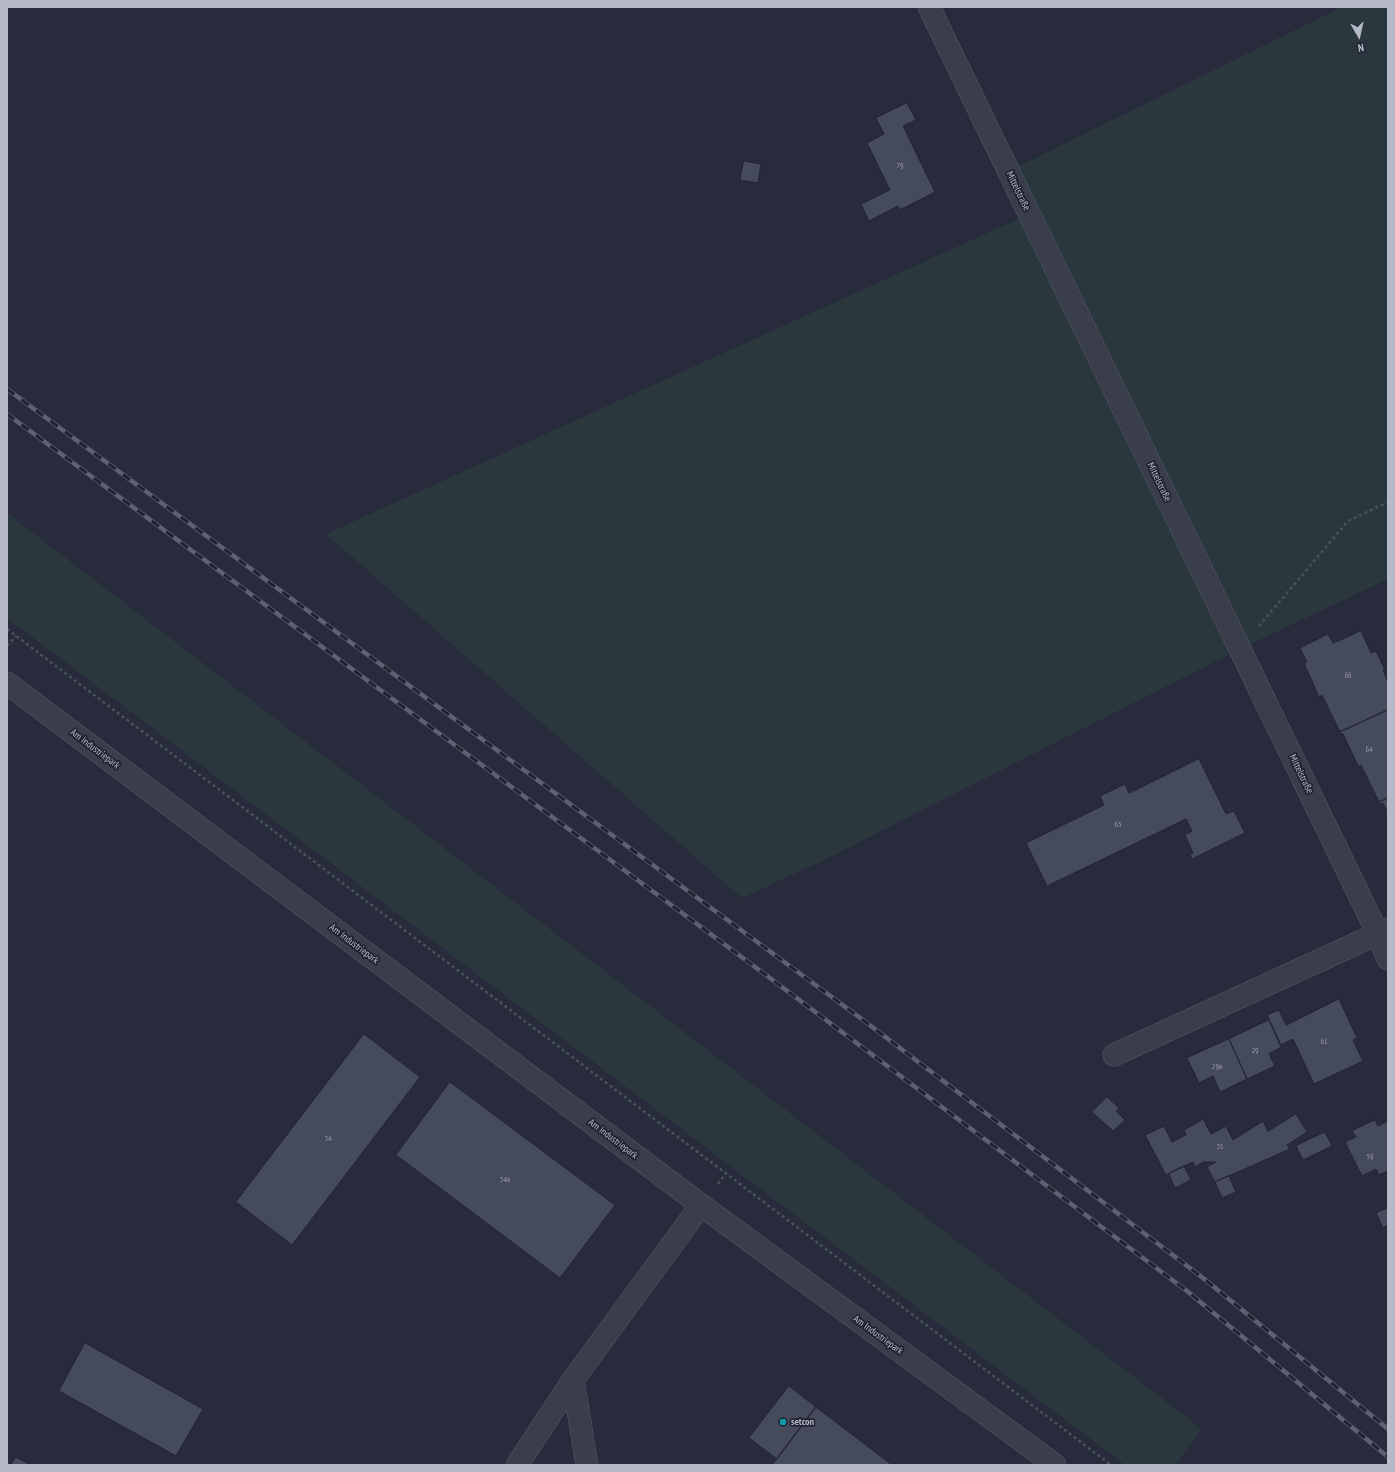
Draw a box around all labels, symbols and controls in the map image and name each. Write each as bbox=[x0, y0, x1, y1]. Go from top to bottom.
north arrow bbox=[1339, 16, 1379, 56]
text: N bbox=[1357, 40, 1365, 55]
house number: 79 bbox=[896, 161, 904, 171]
street label: Mittelstraße bbox=[1003, 169, 1033, 213]
street label: Mittelstraße bbox=[1144, 460, 1174, 504]
house number: 66 bbox=[1344, 671, 1352, 681]
street label: Am Industriepark bbox=[68, 726, 122, 772]
house number: 64 bbox=[1365, 745, 1373, 755]
street label: Mittelstraße bbox=[1286, 752, 1316, 796]
house number: 65 bbox=[1114, 820, 1122, 830]
street label: Am Industriepark bbox=[327, 921, 381, 967]
house number: 61 bbox=[1320, 1037, 1328, 1047]
house number: 29 bbox=[1251, 1046, 1259, 1056]
house number: 29a bbox=[1212, 1062, 1222, 1072]
street label: Am Industriepark bbox=[586, 1116, 640, 1162]
house number: 34 bbox=[324, 1134, 332, 1144]
house number: 31 bbox=[1216, 1142, 1224, 1152]
house number: 59 bbox=[1366, 1152, 1374, 1162]
house number: 34a bbox=[500, 1175, 510, 1185]
street label: Am Industriepark bbox=[851, 1313, 905, 1357]
place label: setcon bbox=[791, 1416, 814, 1428]
marker: setcon bbox=[778, 1417, 788, 1427]

